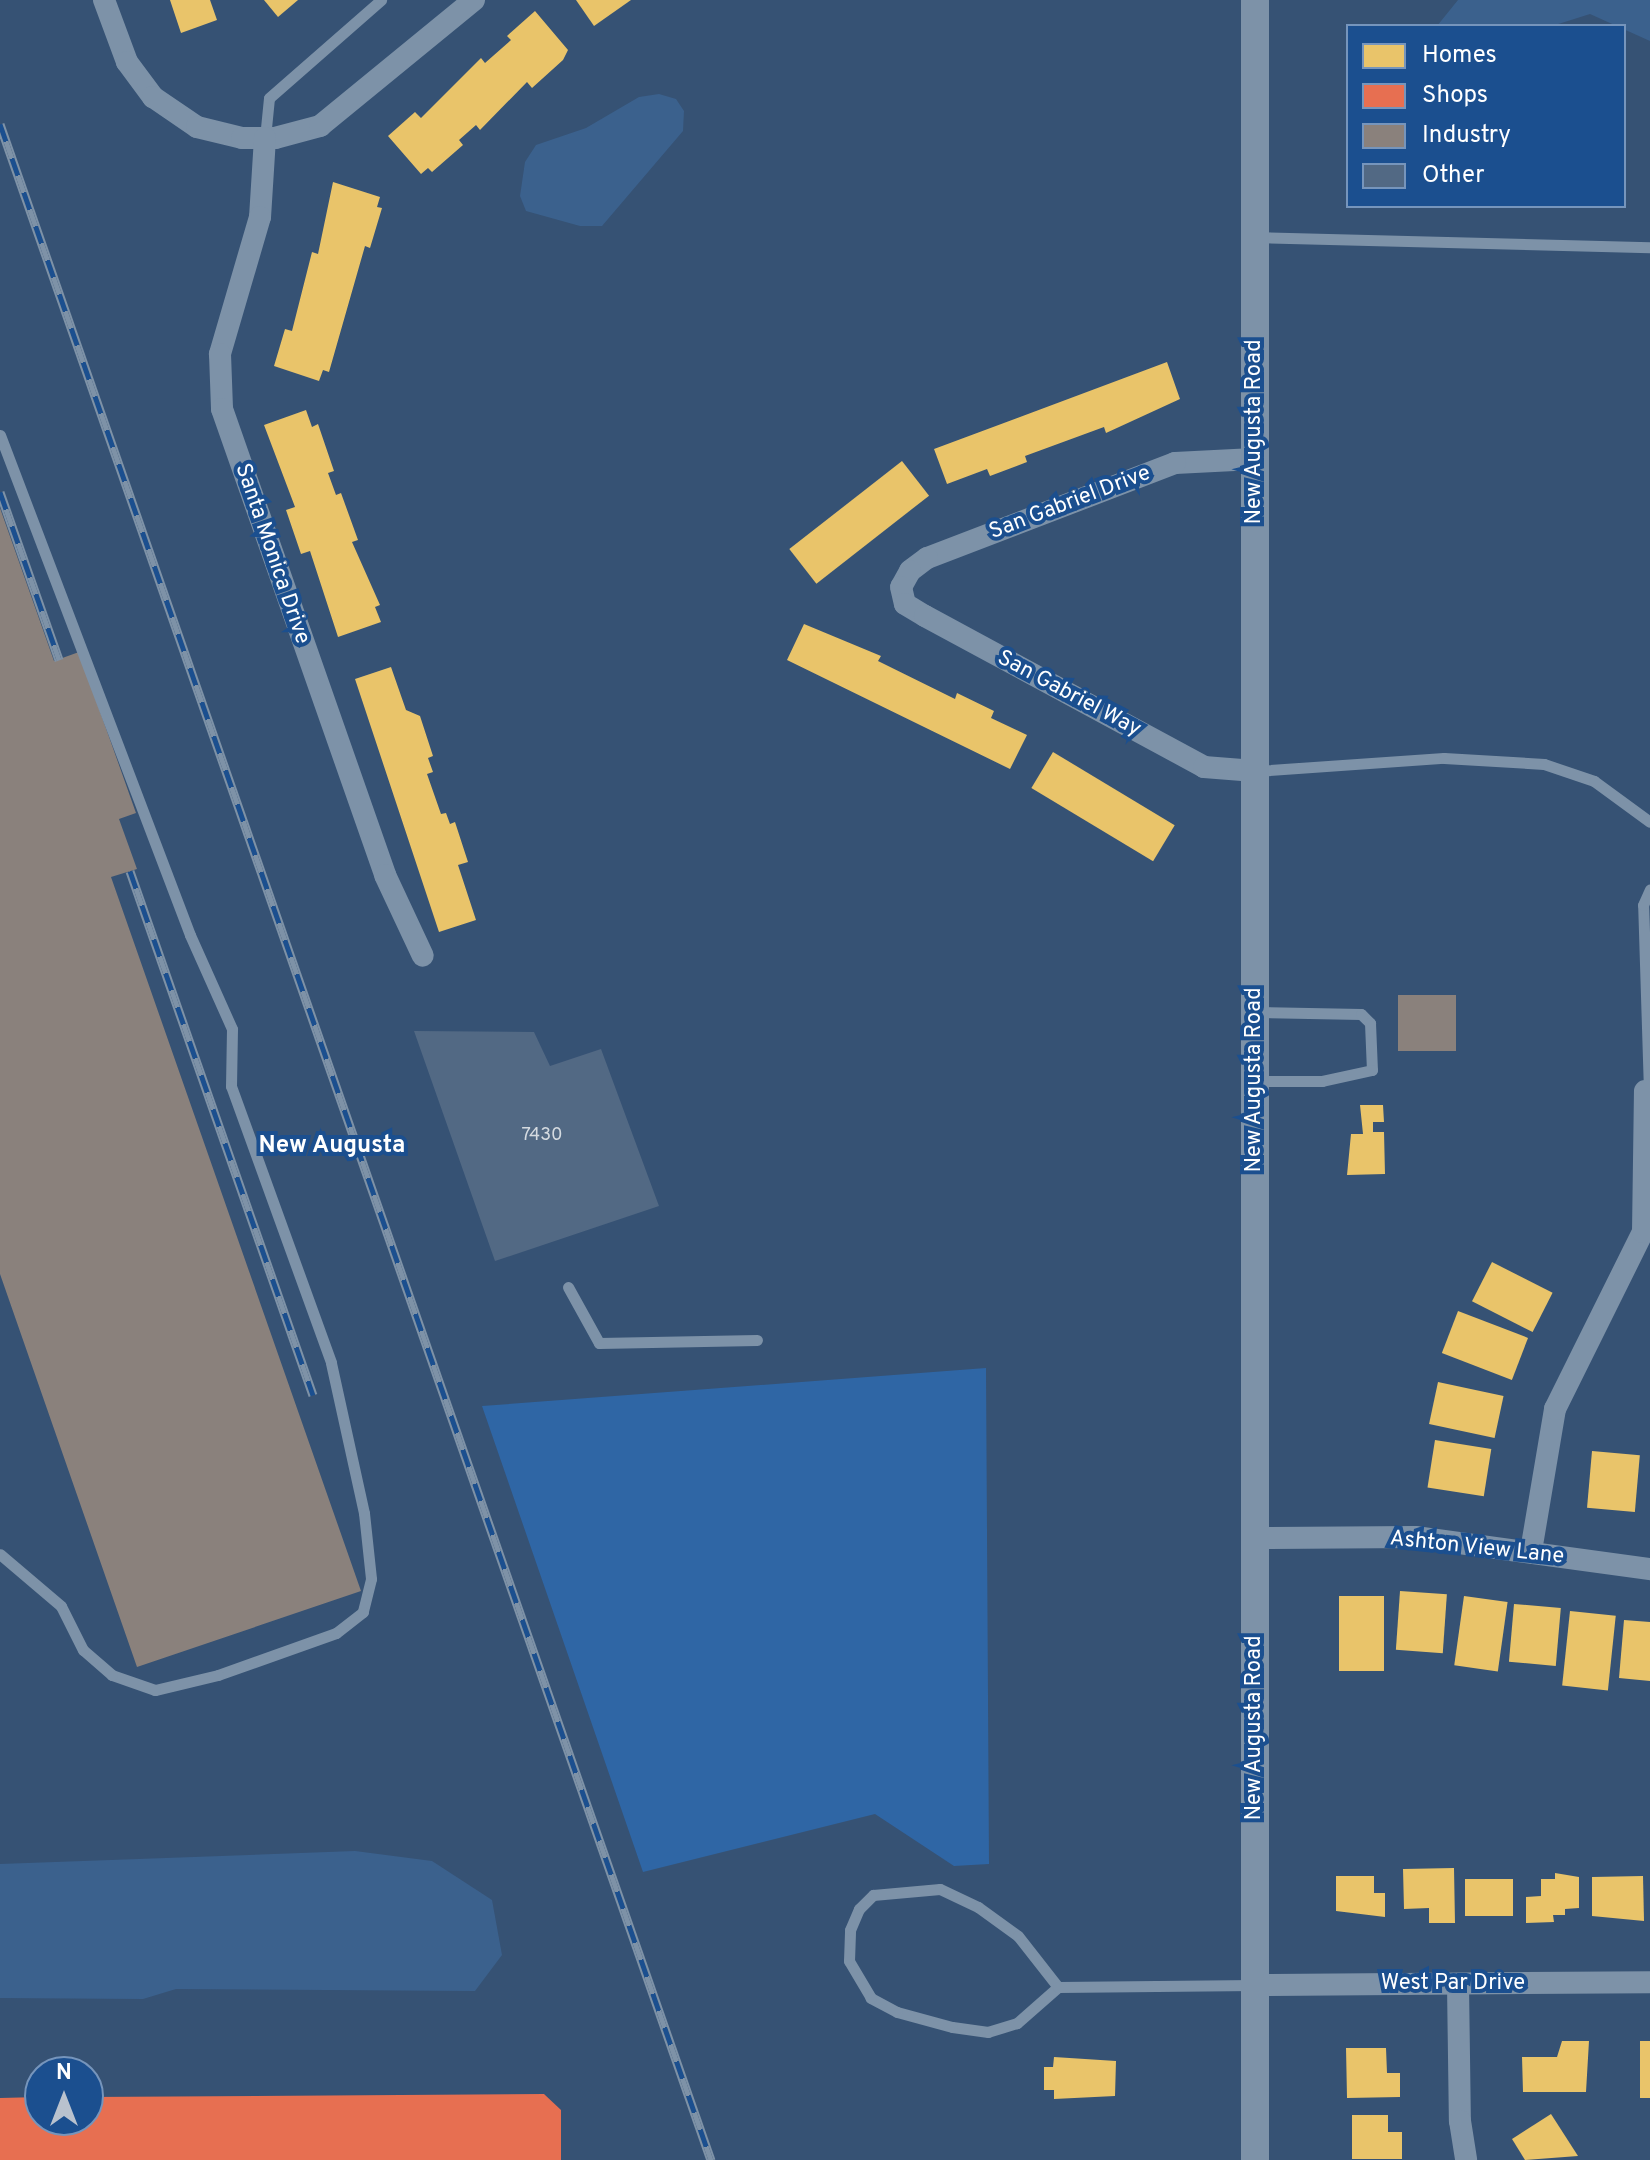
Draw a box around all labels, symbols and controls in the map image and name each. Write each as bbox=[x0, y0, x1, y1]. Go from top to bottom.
legend bbox=[1346, 24, 1626, 208]
text: Homes bbox=[1422, 41, 1497, 71]
text: Shops bbox=[1422, 81, 1488, 111]
text: Industry bbox=[1422, 121, 1511, 151]
text: Other bbox=[1422, 161, 1484, 191]
street label: New Augusta Road bbox=[1242, 339, 1268, 525]
street label: Santa Monica Drive bbox=[229, 460, 315, 648]
street label: San Gabriel Drive bbox=[986, 460, 1154, 546]
street label: San Gabriel Way bbox=[992, 645, 1146, 743]
street label: New Augusta Road bbox=[1242, 987, 1268, 1173]
house number: 7430 bbox=[522, 1125, 562, 1147]
district label: New Augusta bbox=[258, 1133, 406, 1161]
street label: Ashton View Lane bbox=[1388, 1526, 1566, 1570]
street label: New Augusta Road bbox=[1242, 1635, 1268, 1821]
street label: West Par Drive bbox=[1381, 1971, 1525, 1997]
north arrow bbox=[24, 2056, 104, 2136]
text: N bbox=[56, 2060, 72, 2087]

